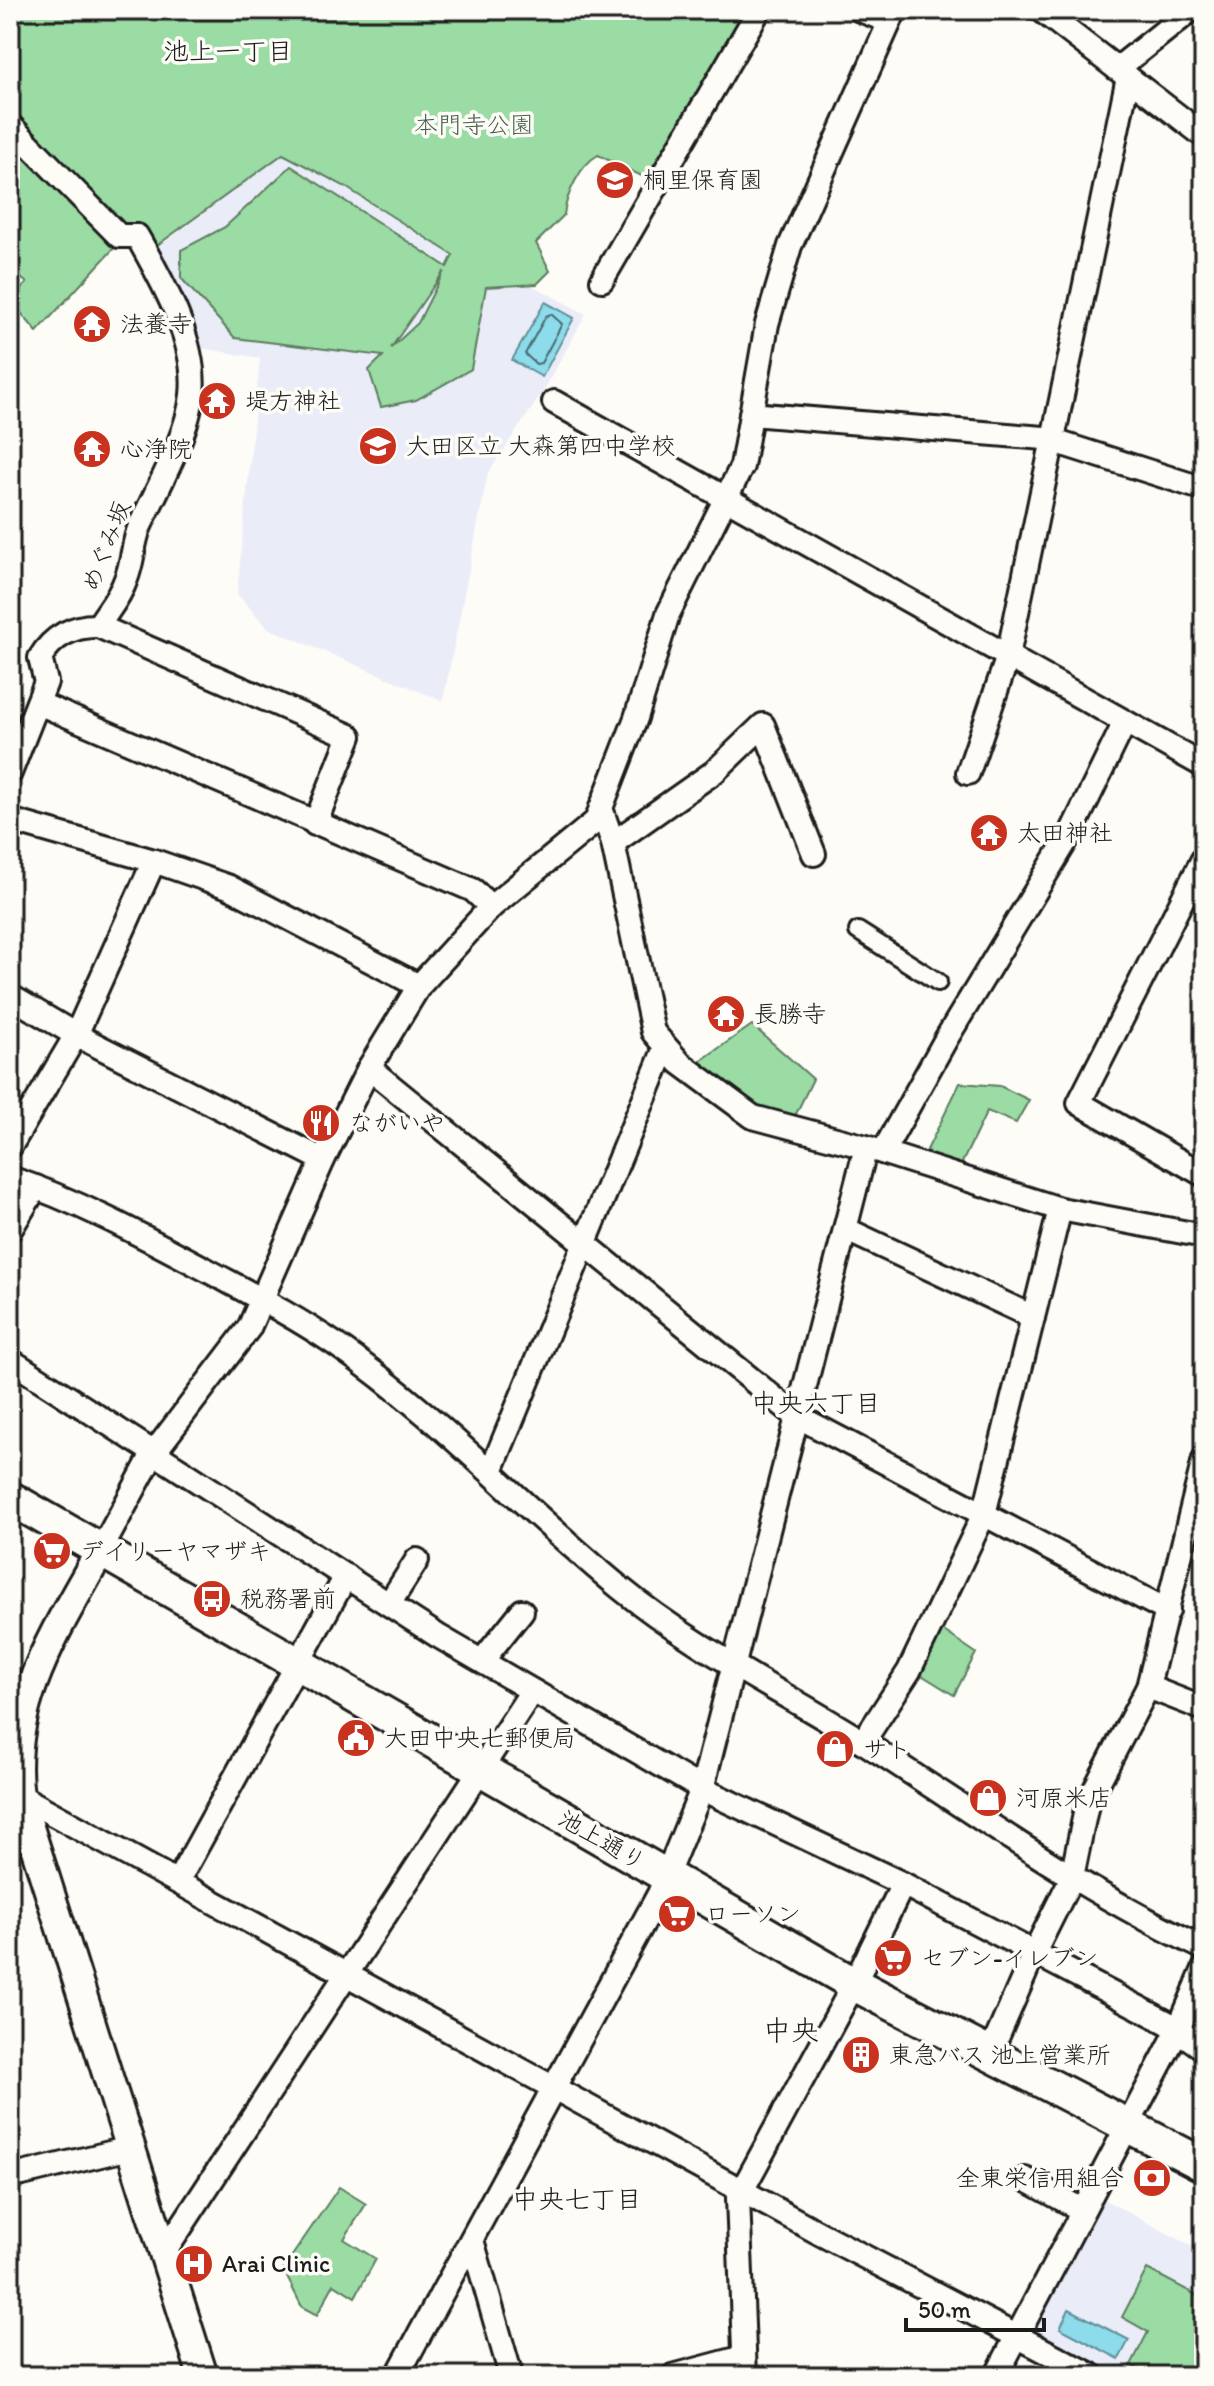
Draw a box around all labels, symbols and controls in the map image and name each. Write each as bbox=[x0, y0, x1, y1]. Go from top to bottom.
district label: 池上一丁目 bbox=[163, 35, 293, 67]
park label: 本門寺公園 bbox=[414, 110, 534, 139]
school or university icon: 桐里保育園 bbox=[594, 159, 636, 201]
place label: 桐里保育園 bbox=[643, 165, 763, 194]
temple icon: 法養寺 bbox=[71, 303, 113, 345]
place label: 法養寺 bbox=[120, 309, 192, 338]
temple icon: 堤方神社 bbox=[196, 380, 238, 422]
place label: 堤方神社 bbox=[245, 386, 341, 415]
school or university icon: 大田区立 大森第四中学校 bbox=[357, 425, 399, 467]
temple icon: 心浄院 bbox=[71, 428, 113, 470]
place label: 大田区立 大森第四中学校 bbox=[406, 431, 675, 460]
place label: 心浄院 bbox=[120, 434, 192, 463]
street label: めぐみ坂 bbox=[75, 496, 136, 595]
temple icon: 太田神社 bbox=[968, 812, 1010, 854]
place label: 太田神社 bbox=[1017, 818, 1113, 847]
temple icon: 長勝寺 bbox=[705, 993, 747, 1035]
place label: 長勝寺 bbox=[754, 999, 826, 1028]
restaurant icon: ながいや bbox=[300, 1102, 342, 1144]
place label: ながいや bbox=[349, 1108, 445, 1137]
district label: 中央六丁目 bbox=[751, 1387, 881, 1419]
supermarket icon: デイリーヤマザキ bbox=[31, 1530, 73, 1572]
place label: デイリーヤマザキ bbox=[80, 1536, 271, 1565]
bus stop icon: 税務署前 bbox=[191, 1578, 233, 1620]
place label: 税務署前 bbox=[240, 1584, 336, 1613]
public building icon: 大田中央七郵便局 bbox=[335, 1717, 377, 1759]
place label: 大田中央七郵便局 bbox=[384, 1723, 576, 1752]
shop icon: サト bbox=[814, 1728, 856, 1770]
place label: サト bbox=[863, 1734, 911, 1763]
shop icon: 河原米店 bbox=[967, 1777, 1009, 1819]
place label: 河原米店 bbox=[1016, 1783, 1112, 1812]
street label: 池上通り bbox=[553, 1803, 651, 1876]
supermarket icon: ローソン bbox=[656, 1893, 698, 1935]
place label: ローソン bbox=[705, 1899, 801, 1928]
supermarket icon: セブン-イレブン bbox=[872, 1937, 914, 1979]
place label: セブン-イレブン bbox=[921, 1943, 1099, 1972]
district label: 中央 bbox=[763, 2013, 819, 2047]
building icon: 東急バス 池上営業所 bbox=[840, 2034, 882, 2076]
place label: 東急バス 池上営業所 bbox=[889, 2040, 1110, 2069]
bank icon: 全東栄信用組合 bbox=[1131, 2157, 1173, 2199]
place label: 全東栄信用組合 bbox=[956, 2163, 1124, 2192]
district label: 中央七丁目 bbox=[512, 2183, 642, 2215]
hospital icon: Arai Clinic bbox=[173, 2243, 215, 2285]
place label: Arai Clinic bbox=[222, 2249, 330, 2278]
scale bar bbox=[906, 2282, 1044, 2332]
text: 50 m bbox=[918, 2295, 971, 2324]

